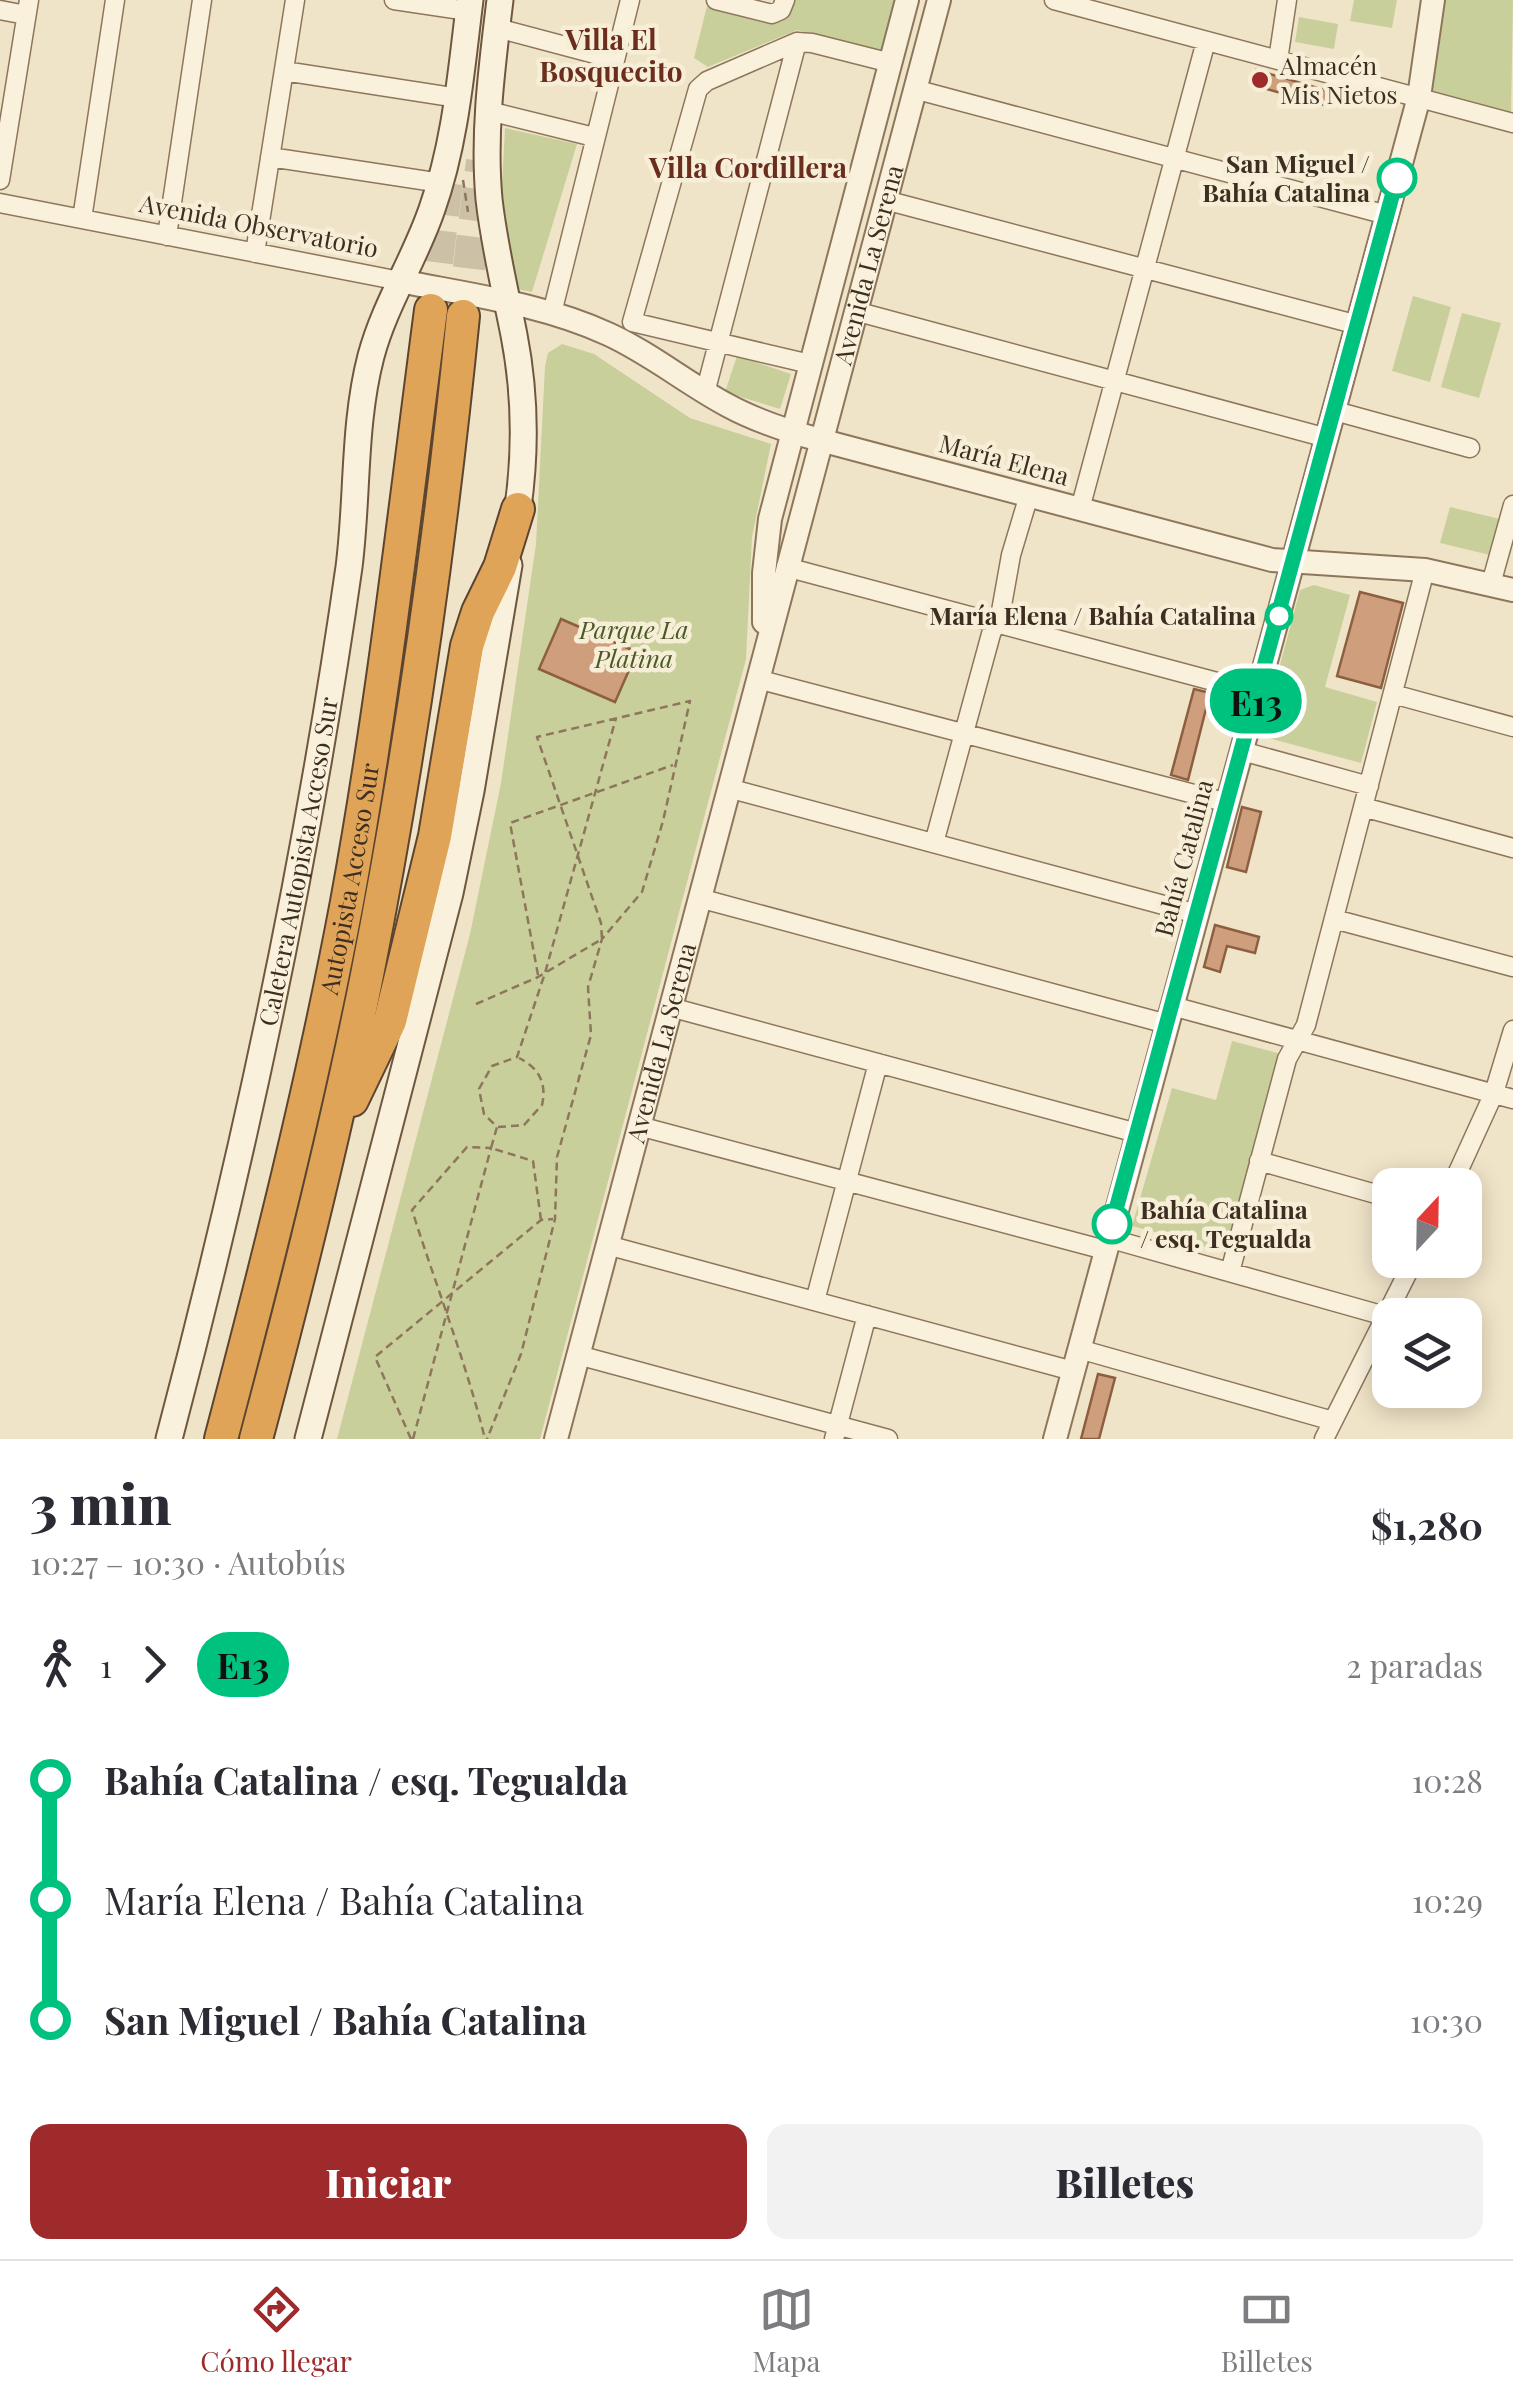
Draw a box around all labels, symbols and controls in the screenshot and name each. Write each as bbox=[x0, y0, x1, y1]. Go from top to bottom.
district label: Villa El Bosquecito bbox=[539, 20, 683, 89]
place label: Almacén Mis Nietos bbox=[1279, 48, 1398, 110]
marker: Almacén Mis Nietos bbox=[1249, 69, 1271, 91]
place label: San Miguel / Bahía Catalina bbox=[1202, 146, 1370, 208]
district label: Villa Cordillera bbox=[648, 148, 847, 185]
marker: San Miguel / Bahía Catalina bbox=[1378, 159, 1416, 197]
street label: Avenida La Serena bbox=[824, 160, 910, 369]
street label: Avenida Observatorio bbox=[136, 185, 381, 264]
street label: María Elena bbox=[936, 425, 1073, 492]
place label: María Elena / Bahía Catalina bbox=[929, 598, 1256, 631]
marker: María Elena / Bahía Catalina bbox=[1266, 603, 1292, 629]
park label: Parque La Platina bbox=[578, 612, 689, 674]
line badge: E13 bbox=[1198, 668, 1314, 734]
text: E13 bbox=[1230, 678, 1282, 725]
street label: Caletera Autopista Acceso Sur bbox=[250, 694, 344, 1029]
street label: Autopista Acceso Sur bbox=[311, 761, 385, 998]
street label: Bahía Catalina bbox=[1146, 775, 1219, 940]
street label: Avenida La Serena bbox=[617, 938, 703, 1147]
north arrow bbox=[1372, 1168, 1482, 1278]
map controls bbox=[1372, 1168, 1482, 1408]
place label: Bahía Catalina / esq. Tegualda bbox=[1140, 1192, 1311, 1254]
marker: Bahía Catalina / esq. Tegualda bbox=[1093, 1205, 1131, 1243]
button: layers bbox=[1372, 1298, 1482, 1408]
text: 3 min bbox=[30, 1465, 171, 1539]
text: $1,280 bbox=[1371, 1499, 1483, 1550]
text: 10:27 – 10:30 · Autobús bbox=[30, 1540, 346, 1583]
icon: walk bbox=[30, 1637, 85, 1692]
icon: forward bbox=[127, 1637, 182, 1692]
text: E13 bbox=[217, 1641, 269, 1688]
text: 1 bbox=[100, 1643, 112, 1686]
text: 2 paradas bbox=[1346, 1643, 1483, 1686]
text: Bahía Catalina / esq. Tegualda bbox=[104, 1754, 628, 1805]
text: 10:28 bbox=[1411, 1758, 1483, 1801]
text: María Elena / Bahía Catalina bbox=[104, 1874, 584, 1925]
text: 10:29 bbox=[1412, 1878, 1483, 1921]
text: San Miguel / Bahía Catalina bbox=[104, 1994, 587, 2045]
text: 10:30 bbox=[1410, 1998, 1483, 2041]
button: Iniciar bbox=[30, 2124, 747, 2239]
button: Billetes bbox=[767, 2124, 1483, 2239]
tab: Cómo llegar bbox=[200, 2282, 352, 2379]
tab: Mapa bbox=[752, 2282, 821, 2379]
tab: Billetes bbox=[1221, 2282, 1313, 2379]

